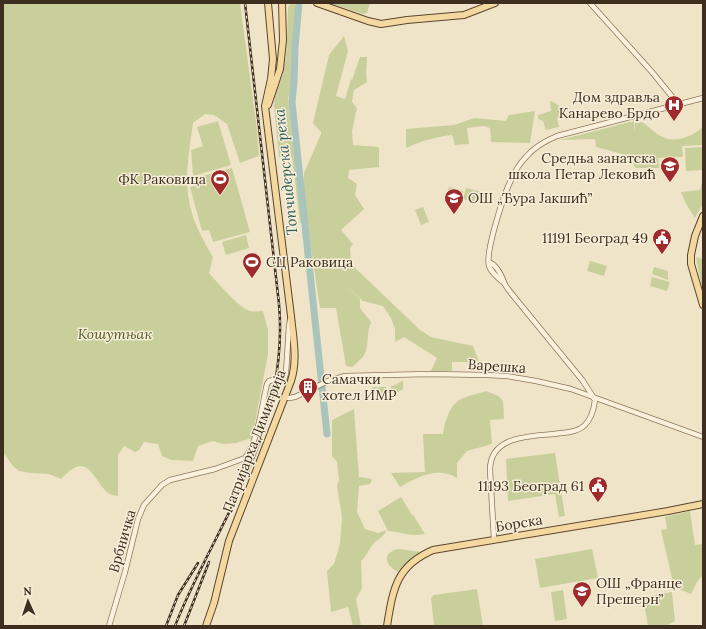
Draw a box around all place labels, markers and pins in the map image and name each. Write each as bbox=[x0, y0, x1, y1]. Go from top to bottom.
place label: Дом здравља Канарево Брдо bbox=[559, 88, 660, 122]
hospital icon: Дом здравља Канарево Брдо bbox=[663, 94, 685, 122]
place label: Средња занатска школа Петар Лековић bbox=[508, 149, 656, 183]
school or university icon: Средња занатска школа Петар Лековић bbox=[659, 155, 681, 183]
sports icon: ФК Раковица bbox=[209, 168, 231, 196]
place label: ФК Раковица bbox=[118, 170, 206, 188]
school or university icon: ОШ „Ђура Јакшић” bbox=[443, 187, 465, 215]
place label: ОШ „Ђура Јакшић” bbox=[468, 189, 593, 207]
public building icon: 11191 Београд 49 bbox=[651, 227, 673, 255]
place label: 11191 Београд 49 bbox=[542, 229, 648, 247]
sports icon: СЦ Раковица bbox=[241, 251, 263, 279]
place label: СЦ Раковица bbox=[266, 253, 353, 271]
place label: Самачки хотел ИМР bbox=[322, 370, 397, 404]
building icon: Самачки хотел ИМР bbox=[297, 376, 319, 404]
public building icon: 11193 Београд 61 bbox=[587, 475, 609, 503]
place label: 11193 Београд 61 bbox=[478, 477, 584, 495]
place label: ОШ „Франце Прешерн” bbox=[596, 574, 683, 608]
school or university icon: ОШ „Франце Прешерн” bbox=[571, 580, 593, 608]

